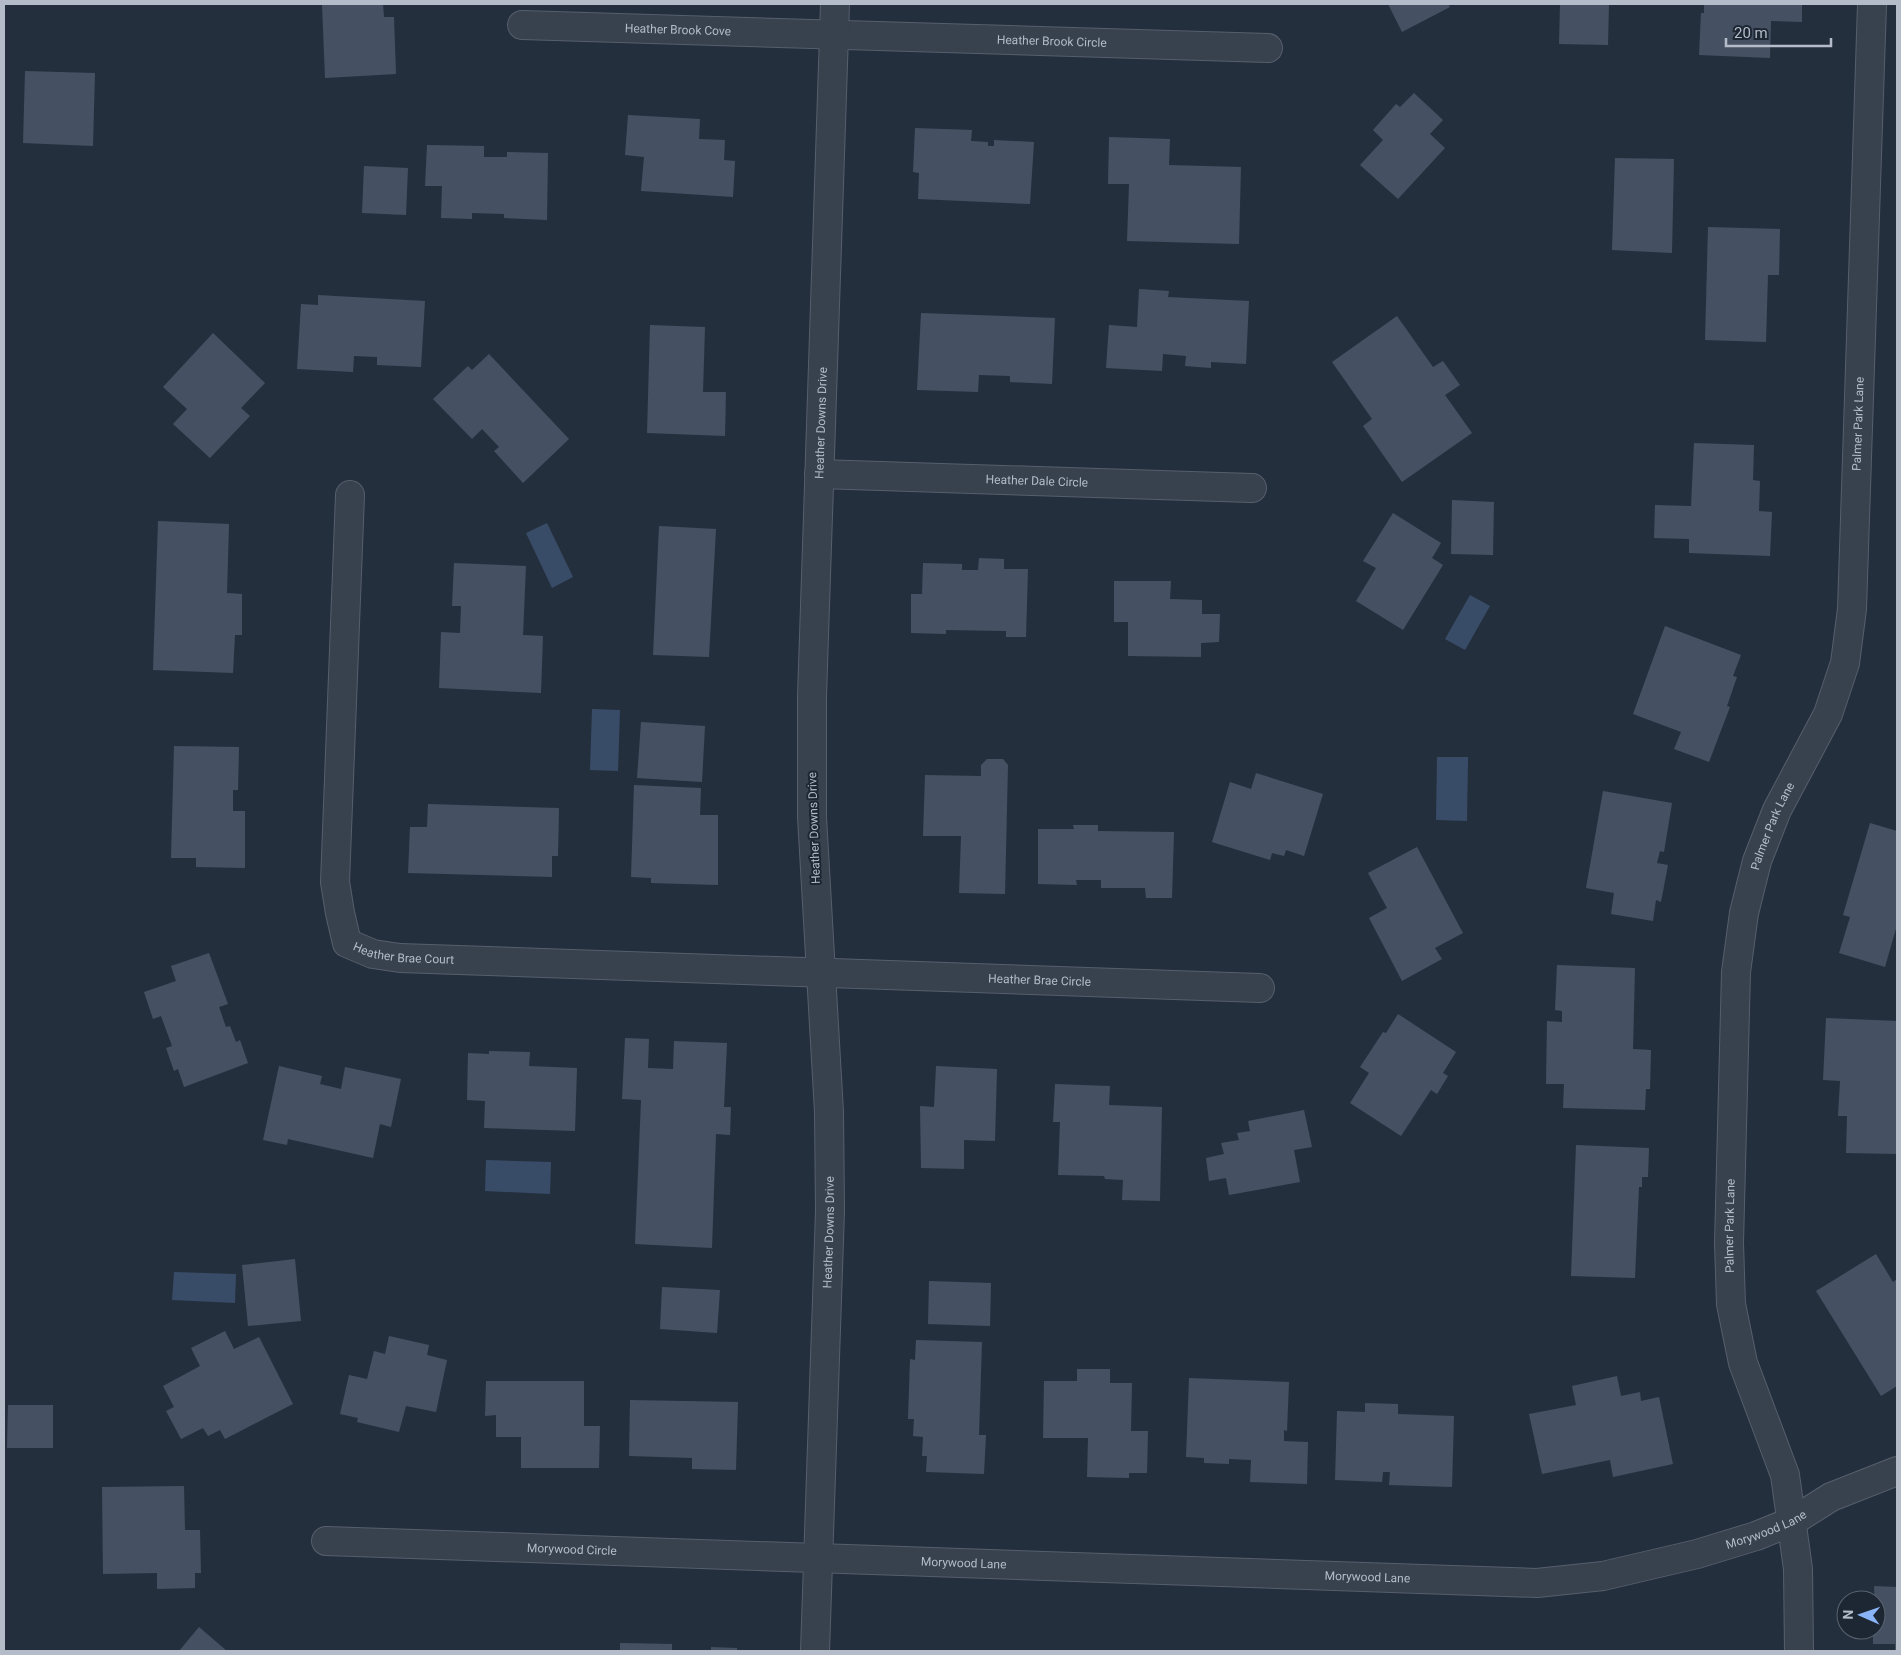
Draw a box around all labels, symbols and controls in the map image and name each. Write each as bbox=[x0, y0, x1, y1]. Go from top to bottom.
scale bar bbox=[1726, 15, 1831, 47]
street label: Heather Brook Cove bbox=[625, 21, 731, 38]
text: 20 m bbox=[1734, 24, 1768, 42]
street label: Heather Brook Circle bbox=[997, 33, 1107, 50]
street label: Heather Downs Drive bbox=[812, 367, 830, 479]
street label: Palmer Park Lane bbox=[1850, 377, 1867, 471]
street label: Heather Dale Circle bbox=[985, 472, 1088, 490]
street label: Heather Downs Drive bbox=[805, 772, 823, 884]
street label: Palmer Park Lane bbox=[1748, 780, 1797, 871]
street label: Heather Brae Court bbox=[351, 939, 454, 967]
street label: Heather Brae Circle bbox=[988, 972, 1091, 989]
street label: Heather Downs Drive bbox=[820, 1176, 837, 1288]
street label: Palmer Park Lane bbox=[1722, 1179, 1738, 1273]
street label: Morywood Lane bbox=[1724, 1507, 1809, 1552]
street label: Morywood Circle bbox=[527, 1541, 617, 1558]
street label: Morywood Lane bbox=[921, 1555, 1007, 1572]
street label: Morywood Lane bbox=[1324, 1569, 1410, 1586]
north arrow bbox=[1836, 1590, 1886, 1640]
text: N bbox=[1840, 1609, 1856, 1620]

